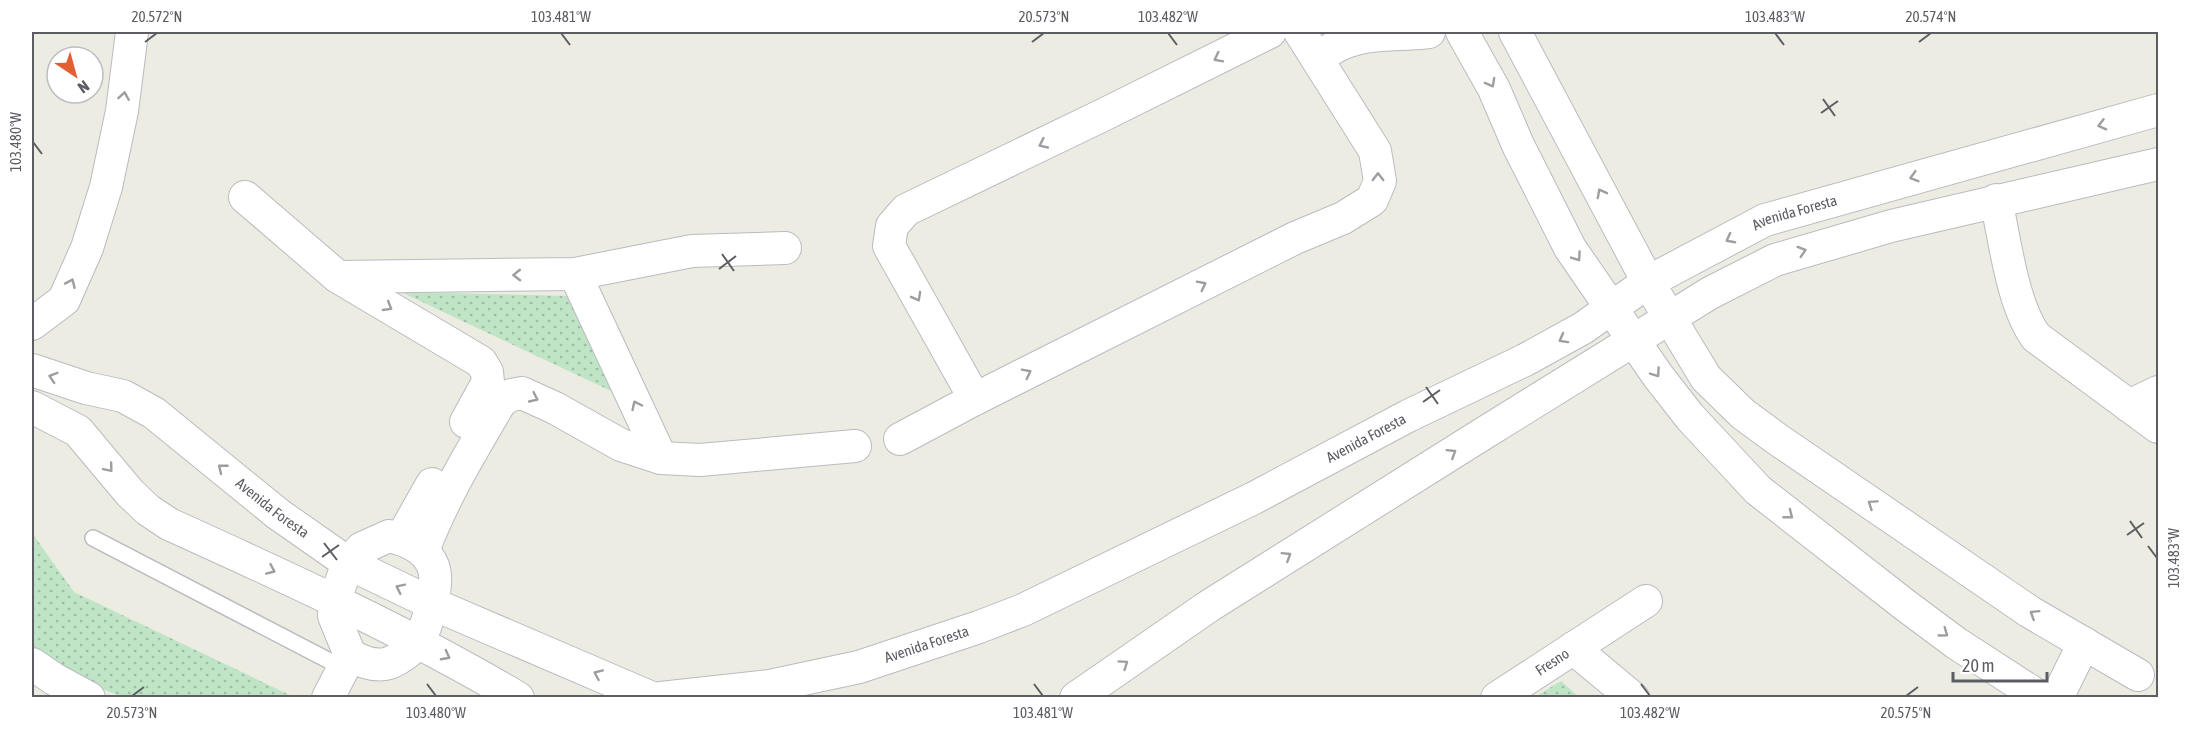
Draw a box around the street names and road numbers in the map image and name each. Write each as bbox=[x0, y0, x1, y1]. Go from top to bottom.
street label: Avenida Foresta bbox=[1749, 191, 1839, 233]
street label: Avenida Foresta bbox=[1323, 410, 1409, 466]
street label: Avenida Foresta bbox=[233, 474, 313, 541]
street label: Avenida Foresta bbox=[882, 622, 971, 666]
street label: Fresno bbox=[1532, 644, 1572, 679]

